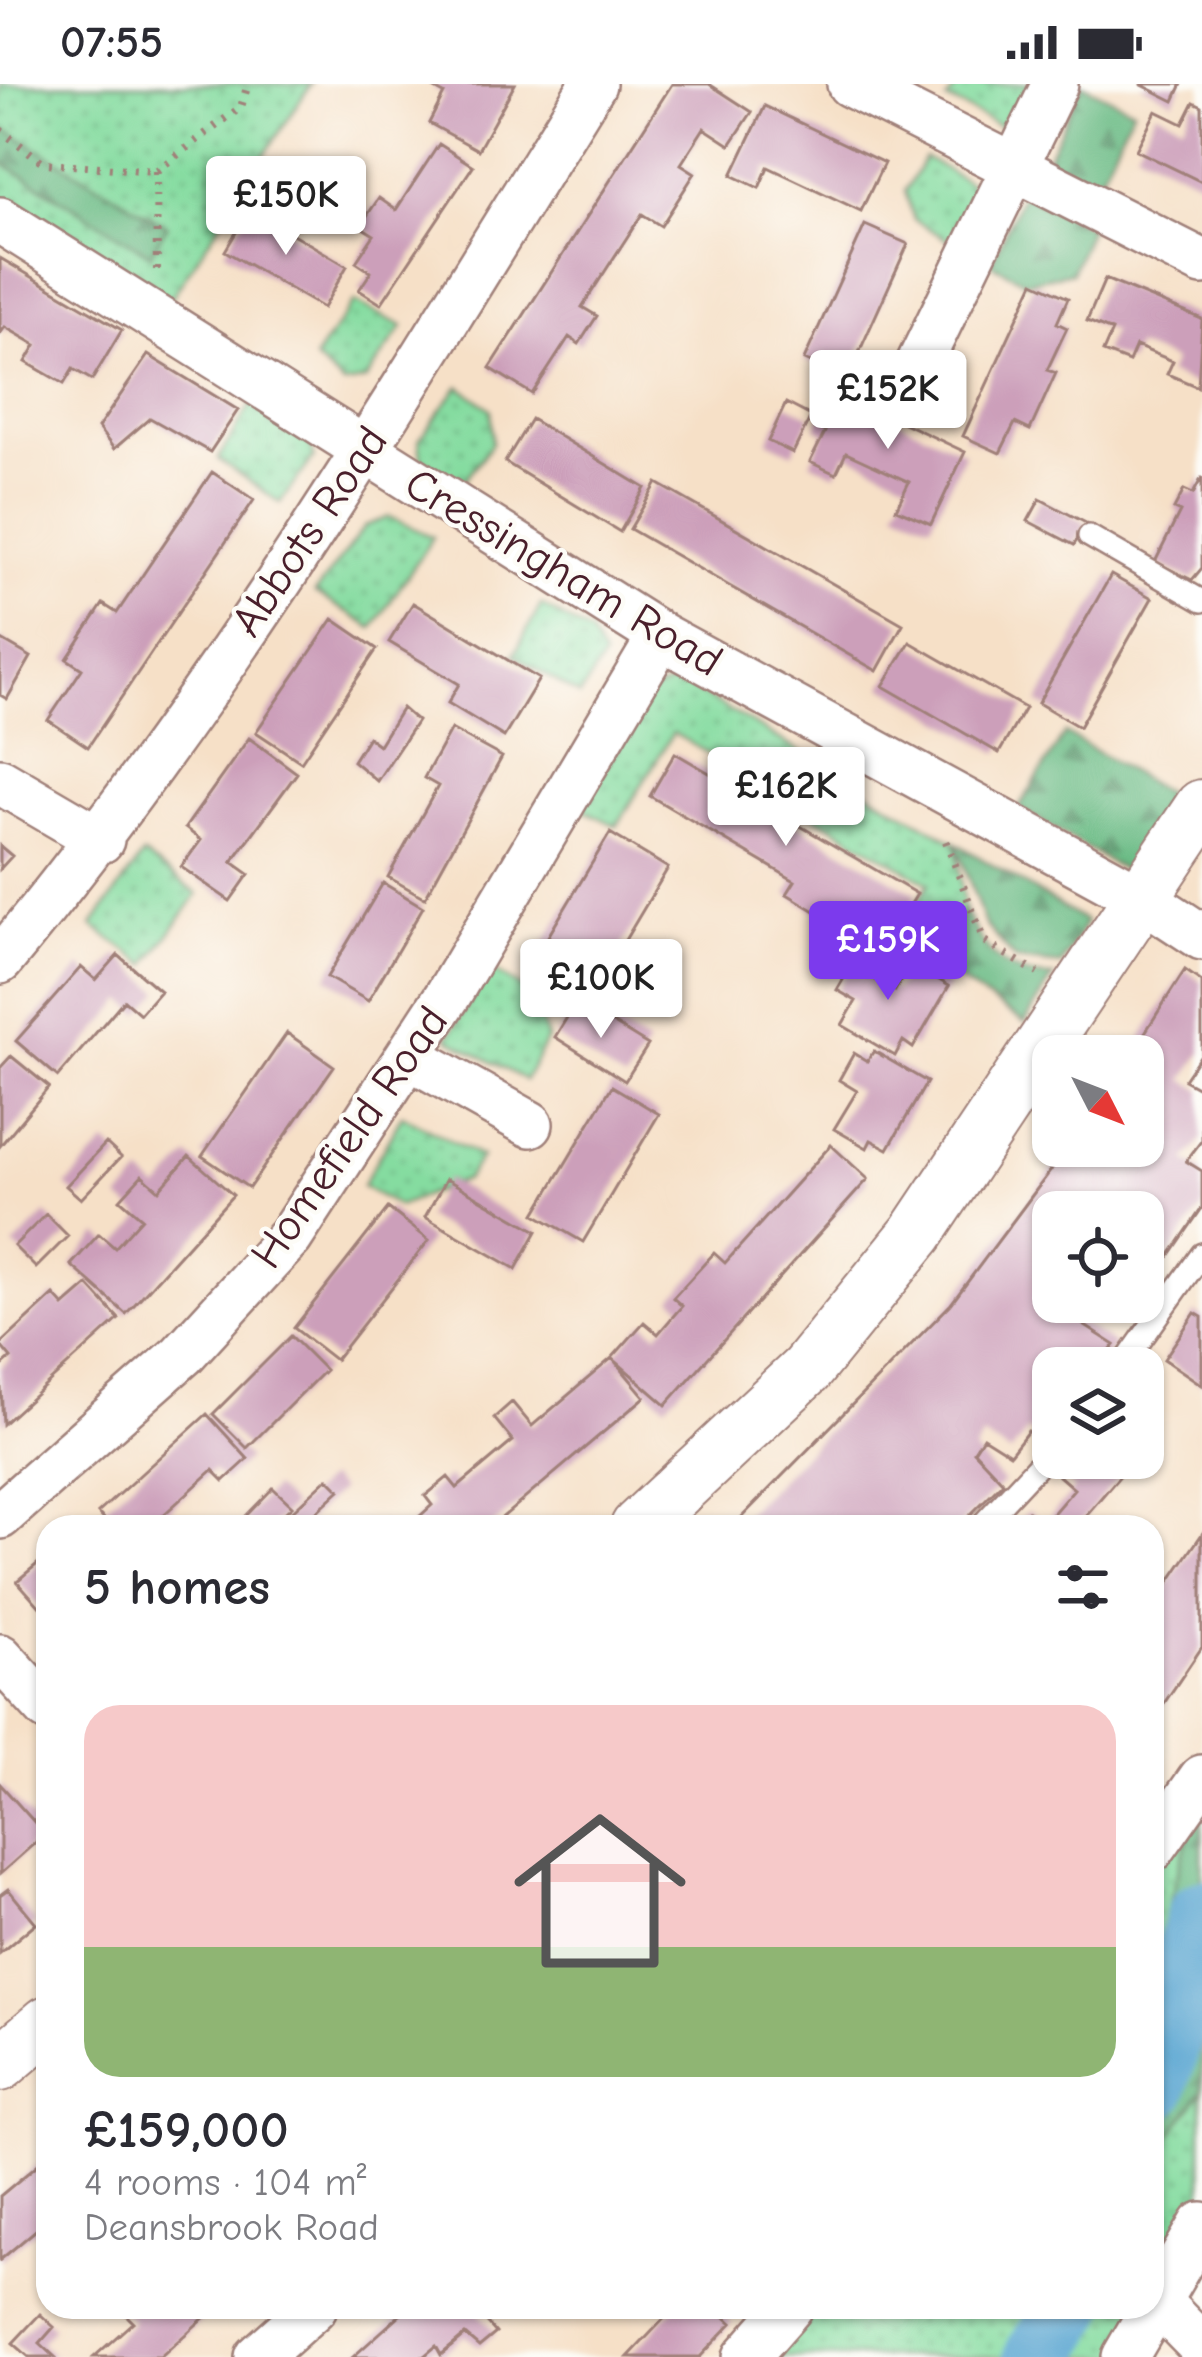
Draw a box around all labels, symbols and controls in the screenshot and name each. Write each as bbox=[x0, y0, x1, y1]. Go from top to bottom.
text: 07:55 bbox=[60, 16, 163, 68]
pin: £150K bbox=[202, 156, 370, 258]
text: £150K bbox=[233, 172, 339, 217]
pin: £152K bbox=[804, 350, 972, 452]
text: £152K bbox=[836, 366, 940, 411]
street label: Abbots Road bbox=[220, 416, 398, 646]
street label: Cressingham Road bbox=[396, 457, 732, 687]
pin: £162K bbox=[702, 747, 870, 849]
text: £162K bbox=[735, 763, 837, 808]
pin: £159K bbox=[804, 901, 972, 1003]
text: £159K bbox=[836, 917, 940, 962]
pin: £100K bbox=[517, 939, 685, 1041]
text: £100K bbox=[547, 955, 655, 1000]
street label: Homefield Road bbox=[240, 996, 458, 1278]
north arrow bbox=[1032, 1035, 1164, 1167]
map controls bbox=[1032, 1035, 1164, 1479]
button: locate bbox=[1032, 1191, 1164, 1323]
button: layers bbox=[1032, 1347, 1164, 1479]
icon: filters bbox=[1050, 1554, 1116, 1620]
text: 5 homes bbox=[84, 1558, 270, 1617]
icon: home bbox=[492, 1783, 708, 1999]
text: £159,000 bbox=[84, 2101, 289, 2160]
text: 4 rooms · 104 m² bbox=[84, 2160, 366, 2205]
text: Deansbrook Road bbox=[84, 2205, 379, 2250]

